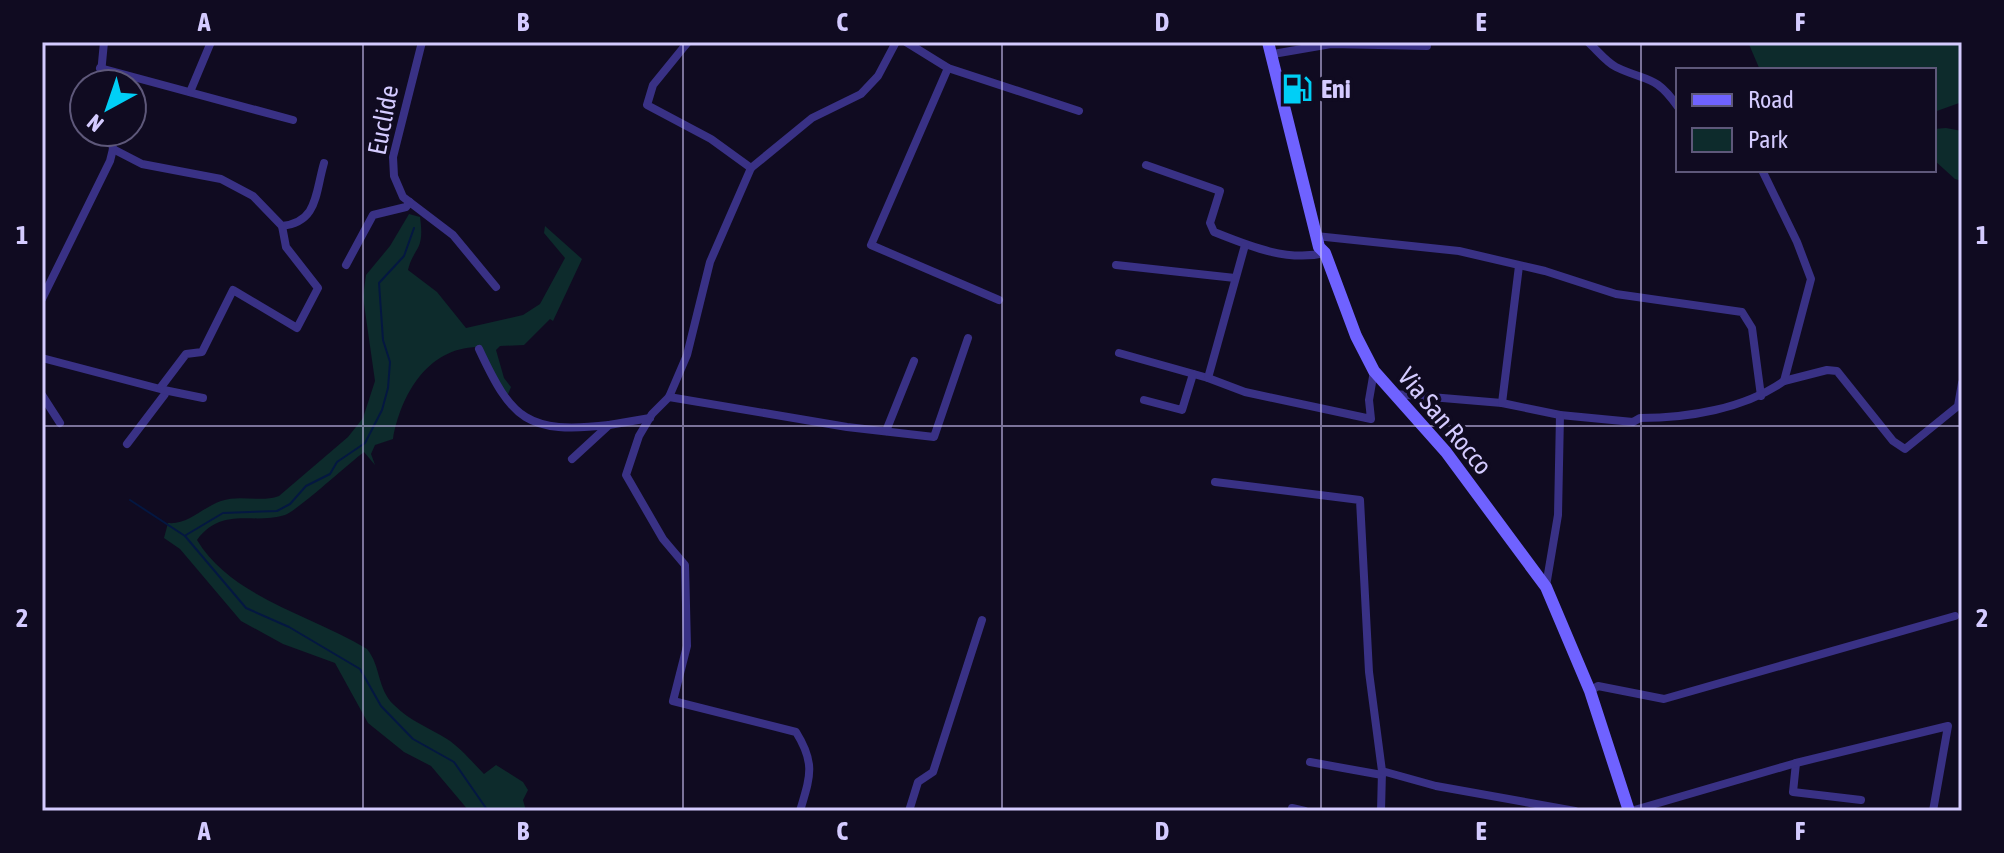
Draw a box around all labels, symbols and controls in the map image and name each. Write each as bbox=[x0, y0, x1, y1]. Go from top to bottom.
text: A bbox=[197, 7, 211, 37]
text: B bbox=[517, 7, 530, 37]
text: C bbox=[836, 7, 848, 37]
text: D bbox=[1155, 7, 1169, 37]
text: E bbox=[1475, 7, 1487, 37]
text: F bbox=[1795, 7, 1806, 37]
north arrow bbox=[68, 68, 148, 148]
legend bbox=[1676, 68, 1936, 172]
fuel station icon: Eni bbox=[1280, 72, 1314, 106]
place label: Eni bbox=[1321, 74, 1351, 104]
street label: Euclide bbox=[362, 83, 404, 157]
text: Road bbox=[1748, 86, 1794, 113]
text: N bbox=[82, 109, 108, 137]
text: Park bbox=[1748, 126, 1789, 153]
text: 1 bbox=[16, 220, 28, 250]
text: 1 bbox=[1976, 220, 1988, 250]
street label: Via San Rocco bbox=[1392, 361, 1498, 481]
text: 2 bbox=[16, 603, 28, 633]
text: 2 bbox=[1976, 603, 1988, 633]
text: A bbox=[197, 816, 211, 846]
text: B bbox=[517, 816, 530, 846]
text: C bbox=[836, 816, 848, 846]
text: D bbox=[1155, 816, 1169, 846]
text: E bbox=[1475, 816, 1487, 846]
text: F bbox=[1795, 816, 1806, 846]

